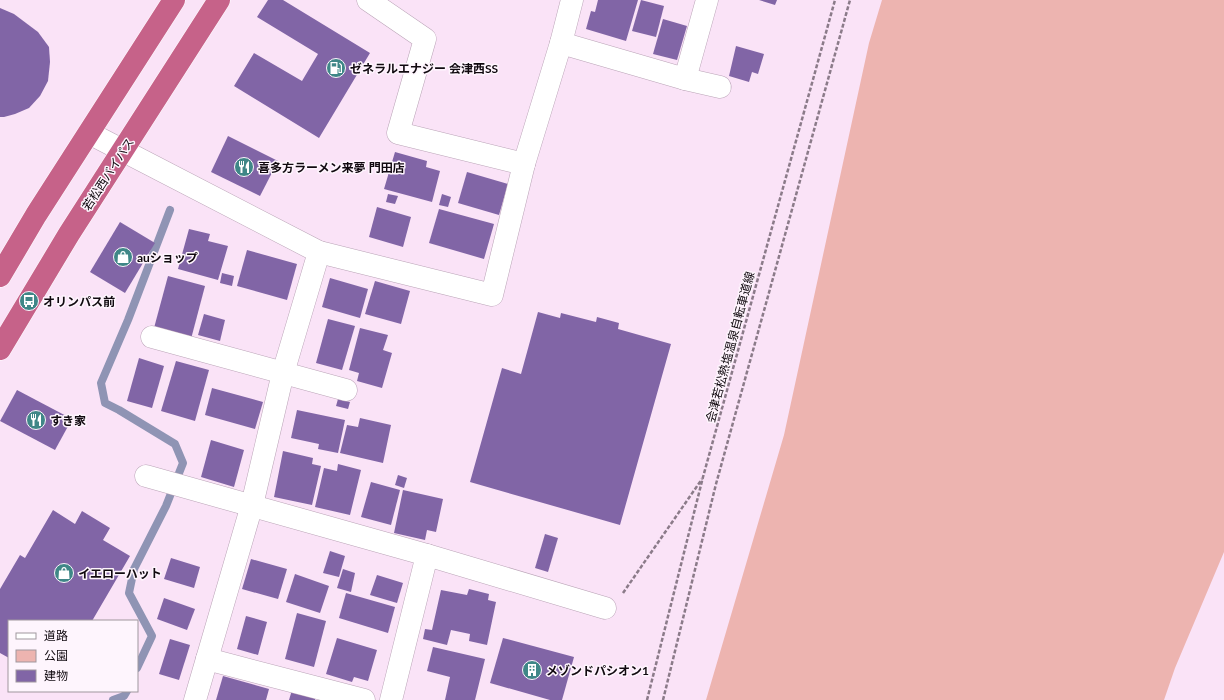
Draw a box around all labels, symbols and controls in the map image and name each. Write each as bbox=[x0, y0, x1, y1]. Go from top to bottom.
fuel station icon: ゼネラルエナジー 会津西SS bbox=[325, 57, 347, 79]
place label: ゼネラルエナジー 会津西SS bbox=[350, 61, 498, 76]
street label: 若松西バイパス bbox=[79, 135, 137, 213]
restaurant icon: 喜多方ラーメン来夢 門田店 bbox=[233, 156, 255, 178]
place label: 喜多方ラーメン来夢 門田店 bbox=[258, 160, 404, 175]
shop icon: auショップ bbox=[112, 246, 134, 268]
place label: auショップ bbox=[137, 250, 198, 265]
street label: 会津若松熱塩温泉自転車道線 bbox=[703, 270, 757, 424]
bus stop icon: オリンパス前 bbox=[18, 290, 40, 312]
place label: オリンパス前 bbox=[43, 294, 115, 309]
restaurant icon: すき家 bbox=[25, 409, 47, 431]
place label: すき家 bbox=[50, 413, 86, 428]
shop icon: イエローハット bbox=[53, 562, 75, 584]
place label: イエローハット bbox=[78, 566, 162, 581]
legend bbox=[8, 620, 138, 692]
text: 道路 bbox=[44, 628, 68, 643]
text: 公園 bbox=[44, 648, 68, 663]
building icon: メゾンドパシオン1 bbox=[521, 659, 543, 681]
place label: メゾンドパシオン1 bbox=[546, 663, 649, 678]
text: 建物 bbox=[44, 668, 68, 683]

